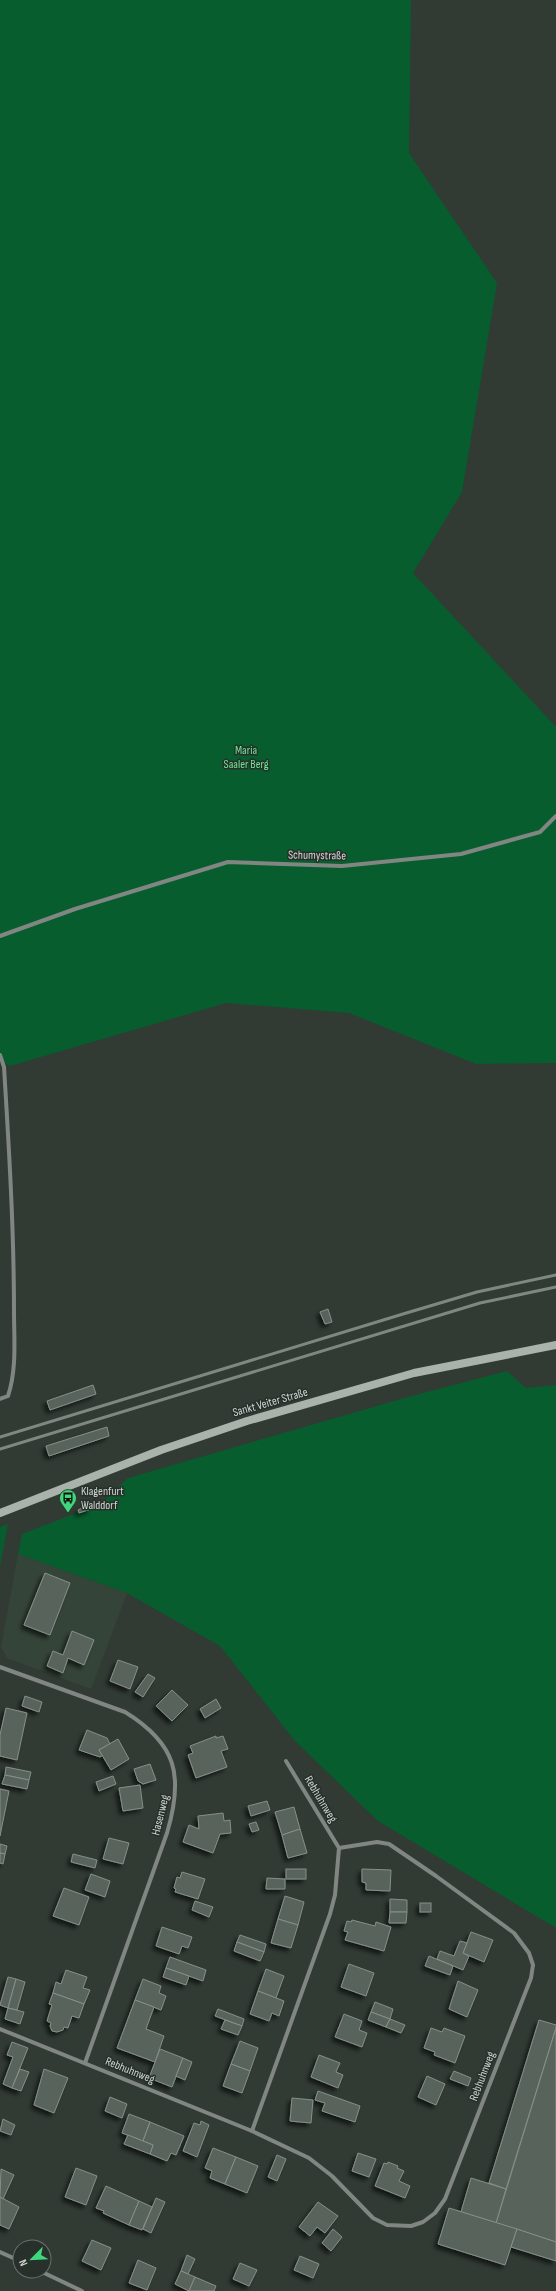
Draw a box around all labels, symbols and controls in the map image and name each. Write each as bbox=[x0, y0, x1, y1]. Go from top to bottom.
park label: Maria Saaler Berg bbox=[224, 743, 269, 772]
street label: Schumystraße bbox=[288, 847, 346, 864]
street label: Sankt Veiter Straße bbox=[231, 1385, 310, 1420]
place label: Klagenfurt Walddorf bbox=[81, 1484, 124, 1513]
bus stop icon: Klagenfurt Walddorf bbox=[58, 1488, 78, 1513]
street label: Rebhuhnweg bbox=[301, 1773, 340, 1826]
street label: Hasenweg bbox=[148, 1793, 173, 1837]
street label: Rebhuhnweg bbox=[466, 2049, 499, 2103]
street label: Rebhuhnweg bbox=[103, 2054, 157, 2087]
north arrow bbox=[12, 2239, 52, 2279]
text: N bbox=[16, 2257, 30, 2268]

